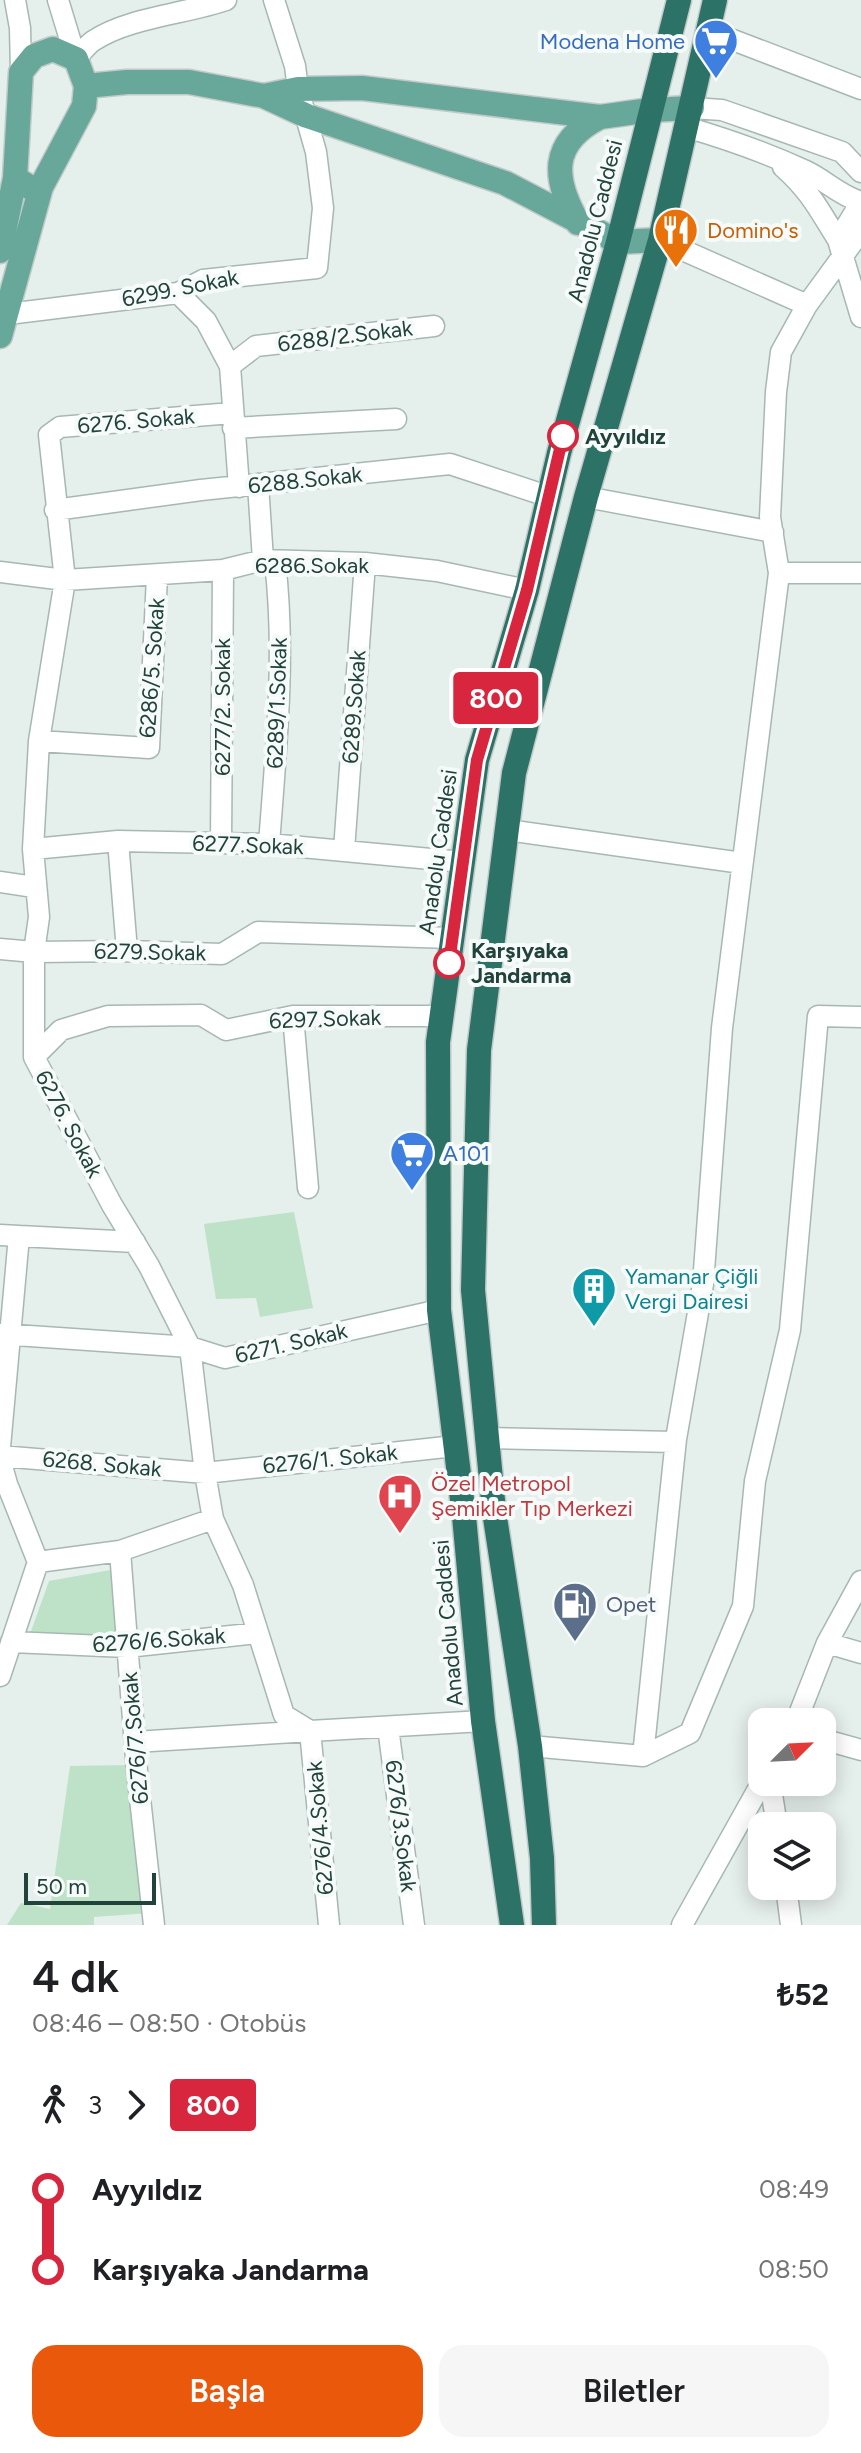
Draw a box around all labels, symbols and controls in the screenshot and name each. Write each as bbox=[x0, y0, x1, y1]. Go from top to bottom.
supermarket icon: Modena Home bbox=[692, 17, 740, 80]
place label: Modena Home bbox=[540, 28, 685, 55]
street label: Anadolu Caddesi bbox=[562, 137, 628, 305]
restaurant icon: Domino's bbox=[652, 206, 700, 269]
place label: Domino's bbox=[707, 217, 798, 244]
street label: 6299. Sokak bbox=[119, 263, 241, 313]
street label: 6288/2.Sokak bbox=[276, 314, 414, 358]
street label: 6276. Sokak bbox=[76, 402, 196, 440]
marker: Ayyıldız bbox=[548, 421, 578, 451]
place label: Ayyıldız bbox=[585, 423, 666, 450]
street label: 6288.Sokak bbox=[246, 461, 364, 499]
street label: 6286.Sokak bbox=[255, 552, 369, 579]
street label: 6286/5. Sokak bbox=[134, 597, 170, 739]
street label: 6289/1.Sokak bbox=[261, 636, 293, 769]
street label: 6277/2. Sokak bbox=[209, 638, 236, 776]
street label: 6289.Sokak bbox=[337, 649, 371, 765]
line badge: 800 bbox=[450, 672, 542, 724]
text: 800 bbox=[469, 681, 523, 715]
street label: Anadolu Caddesi bbox=[413, 768, 463, 936]
street label: 6277.Sokak bbox=[192, 830, 305, 860]
place label: Karşıyaka Jandarma bbox=[471, 937, 571, 989]
street label: 6279.Sokak bbox=[94, 938, 207, 966]
marker: Karşıyaka Jandarma bbox=[434, 948, 464, 978]
street label: 6297.Sokak bbox=[268, 1004, 382, 1034]
street label: 6276. Sokak bbox=[29, 1066, 109, 1183]
supermarket icon: A101 bbox=[388, 1129, 436, 1192]
place label: A101 bbox=[443, 1140, 490, 1167]
place label: Yamanar Çiğli Vergi Dairesi bbox=[625, 1263, 758, 1315]
building icon: Yamanar Çiğli Vergi Dairesi bbox=[570, 1265, 618, 1328]
street label: 6271. Sokak bbox=[232, 1317, 350, 1369]
street label: 6276/1. Sokak bbox=[261, 1438, 399, 1479]
street label: 6268. Sokak bbox=[41, 1445, 163, 1483]
place label: Özel Metropol Şemikler Tıp Merkezi bbox=[431, 1470, 633, 1522]
hospital icon: Özel Metropol Şemikler Tıp Merkezi bbox=[376, 1472, 424, 1535]
street label: Anadolu Caddesi bbox=[427, 1539, 469, 1707]
fuel station icon: Opet bbox=[551, 1580, 599, 1643]
place label: Opet bbox=[606, 1591, 656, 1618]
street label: 6276/6.Sokak bbox=[92, 1622, 227, 1658]
street label: 6276/7.Sokak bbox=[116, 1670, 154, 1805]
north arrow bbox=[748, 1708, 836, 1796]
map controls bbox=[748, 1708, 836, 1900]
street label: 6276/3.Sokak bbox=[380, 1758, 423, 1894]
street label: 6276/4.Sokak bbox=[301, 1760, 339, 1896]
button: layers bbox=[748, 1812, 836, 1900]
scale bar bbox=[24, 1869, 156, 1905]
text: 50 m bbox=[36, 1873, 87, 1900]
text: 4 dk bbox=[32, 1950, 119, 2003]
text: ₺52 bbox=[777, 1976, 829, 2013]
text: 08:46 – 08:50 · Otobüs bbox=[32, 2007, 306, 2039]
icon: walk bbox=[32, 2083, 76, 2127]
icon: forward bbox=[114, 2083, 158, 2127]
text: 800 bbox=[186, 2088, 240, 2122]
text: 3 bbox=[88, 2089, 102, 2121]
text: Ayyıldız bbox=[92, 2171, 202, 2208]
text: 08:49 bbox=[759, 2173, 829, 2205]
text: Karşıyaka Jandarma bbox=[92, 2251, 369, 2288]
text: 08:50 bbox=[758, 2253, 829, 2285]
button: Başla bbox=[32, 2345, 423, 2437]
button: Biletler bbox=[439, 2345, 829, 2437]

